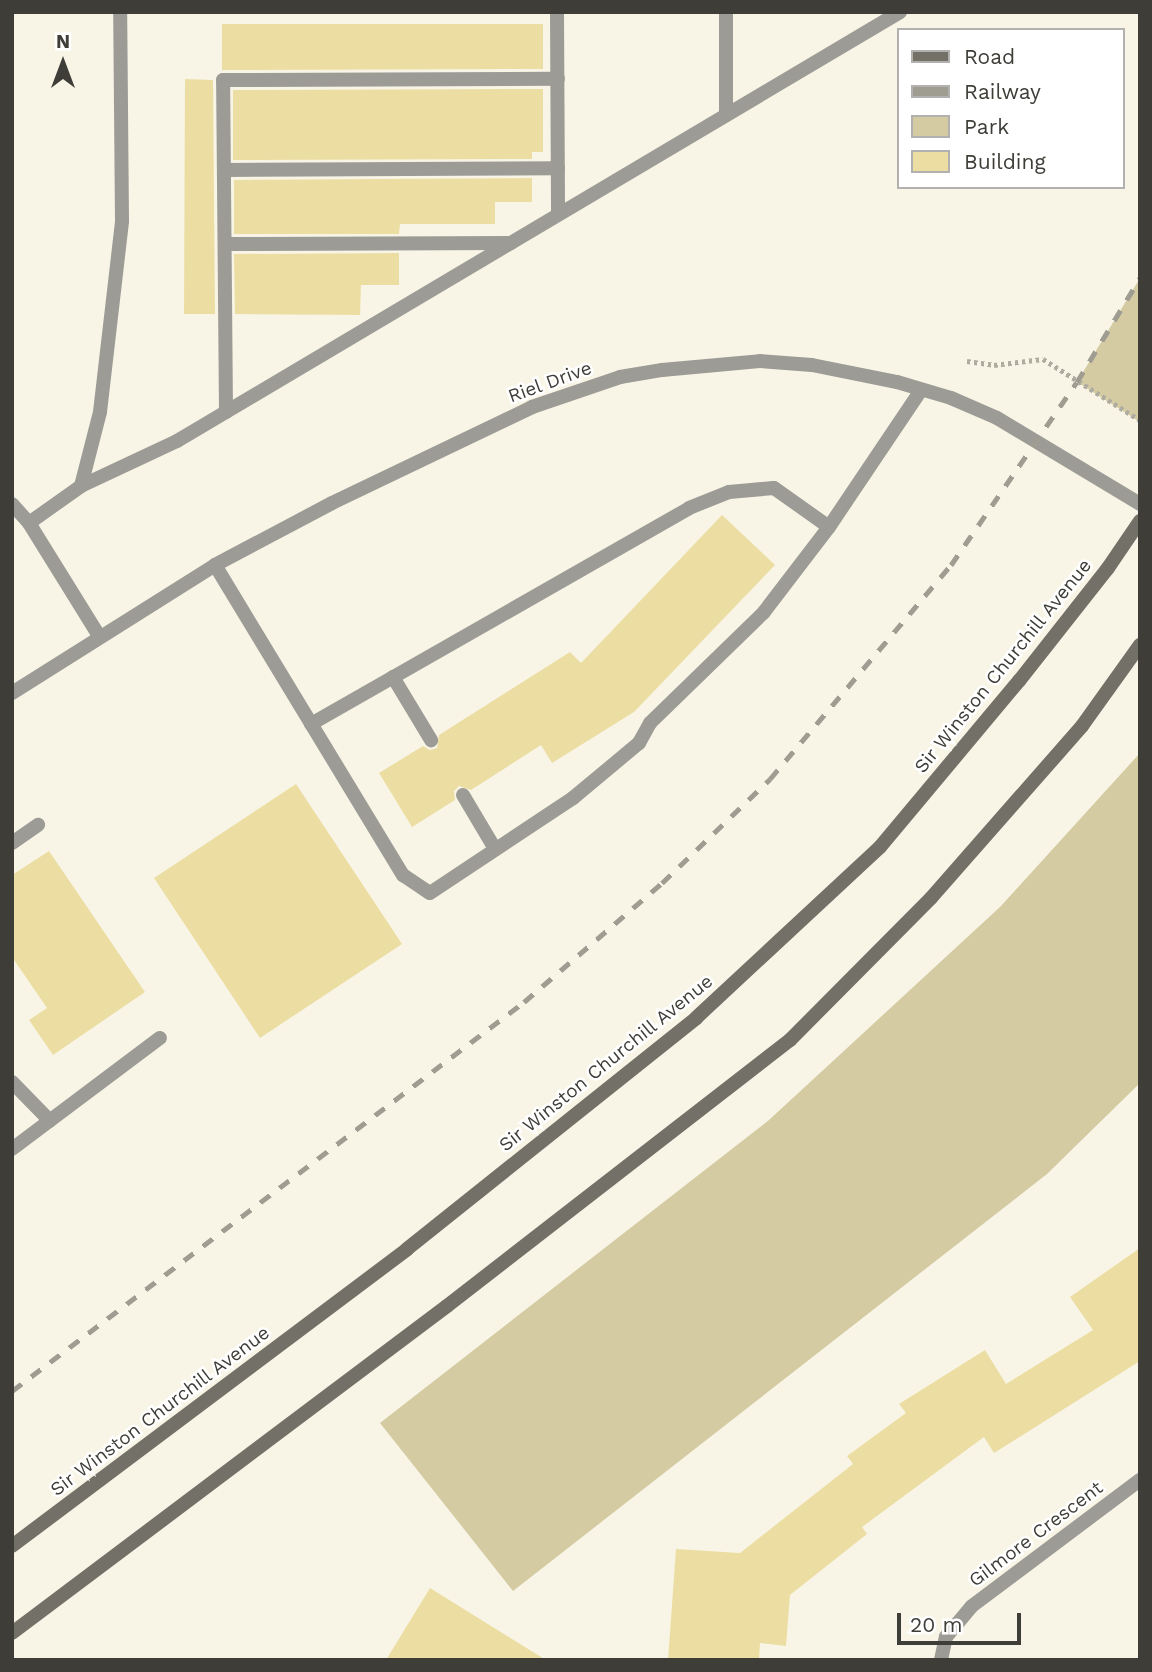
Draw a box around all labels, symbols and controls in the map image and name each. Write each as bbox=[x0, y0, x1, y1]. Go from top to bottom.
north arrow bbox=[28, 28, 98, 98]
legend bbox=[897, 28, 1124, 189]
text: N bbox=[56, 30, 70, 53]
text: Road bbox=[964, 44, 1015, 69]
text: Railway bbox=[964, 79, 1041, 104]
text: Park bbox=[964, 114, 1009, 139]
text: Building bbox=[964, 149, 1046, 174]
street label: Riel Drive bbox=[505, 356, 595, 408]
street label: Sir Winston Churchill Avenue bbox=[909, 554, 1097, 778]
street label: Sir Winston Churchill Avenue bbox=[494, 969, 718, 1157]
street label: Sir Winston Churchill Avenue bbox=[45, 1320, 275, 1502]
street label: Gilmore Crescent bbox=[965, 1476, 1107, 1592]
scale bar bbox=[900, 1598, 1024, 1642]
text: 20 m bbox=[910, 1612, 962, 1637]

